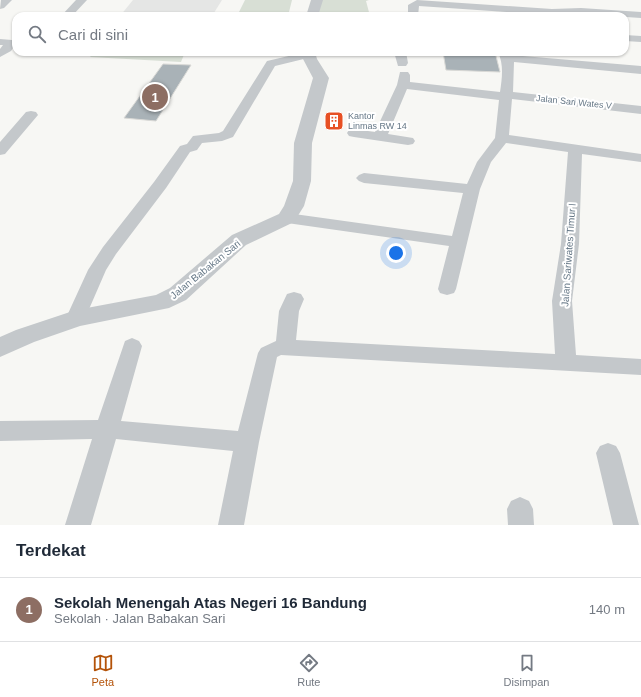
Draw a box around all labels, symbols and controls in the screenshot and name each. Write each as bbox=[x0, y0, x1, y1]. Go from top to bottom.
search box bbox=[12, 12, 629, 56]
icon: search bbox=[26, 23, 48, 45]
text: Cari di sini bbox=[58, 26, 128, 43]
pin: 1 bbox=[142, 82, 168, 112]
street label: Jalan Sari Wates V bbox=[536, 93, 612, 111]
building icon: Kantor Linmas RW 14 bbox=[323, 110, 345, 132]
place label: Kantor Linmas RW 14 bbox=[348, 111, 407, 131]
street label: Jalan Sariwates Timur I bbox=[559, 203, 578, 307]
street label: Jalan Babakan Sari bbox=[168, 238, 242, 301]
your location bbox=[386, 243, 406, 263]
text: Terdekat bbox=[16, 541, 86, 560]
text: Sekolah Menengah Atas Negeri 16 Bandung bbox=[54, 594, 367, 611]
text: 1 bbox=[25, 602, 33, 617]
text: 140 m bbox=[589, 602, 625, 617]
text: Sekolah · Jalan Babakan Sari bbox=[54, 611, 225, 626]
tab: Peta bbox=[92, 652, 114, 688]
tab: Rute bbox=[297, 652, 321, 688]
tab: Disimpan bbox=[504, 652, 549, 688]

